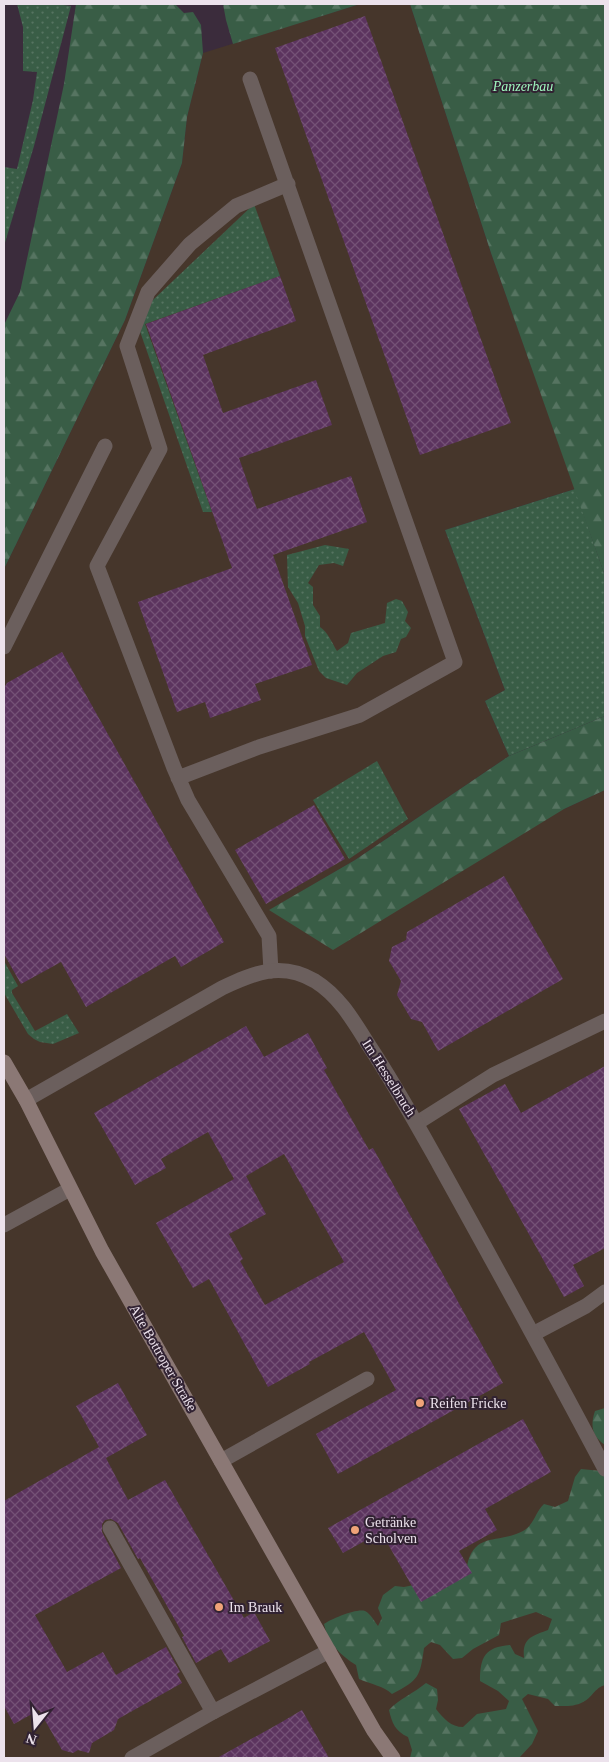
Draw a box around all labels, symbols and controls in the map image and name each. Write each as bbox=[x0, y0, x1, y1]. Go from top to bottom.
park label: Panzerbau bbox=[492, 79, 553, 94]
street label: Im Hesselbruch bbox=[359, 1037, 419, 1119]
street label: Alte Bottroper Straße bbox=[126, 1302, 200, 1414]
place label: Reifen Fricke bbox=[430, 1396, 507, 1411]
marker: Reifen Fricke bbox=[414, 1397, 426, 1409]
place label: Getränke Scholven bbox=[365, 1515, 417, 1546]
marker: Getränke Scholven bbox=[349, 1524, 361, 1536]
place label: Im Brauk bbox=[229, 1600, 282, 1615]
marker: Im Brauk bbox=[213, 1601, 225, 1613]
north arrow bbox=[10, 1702, 60, 1752]
text: N bbox=[24, 1730, 38, 1748]

